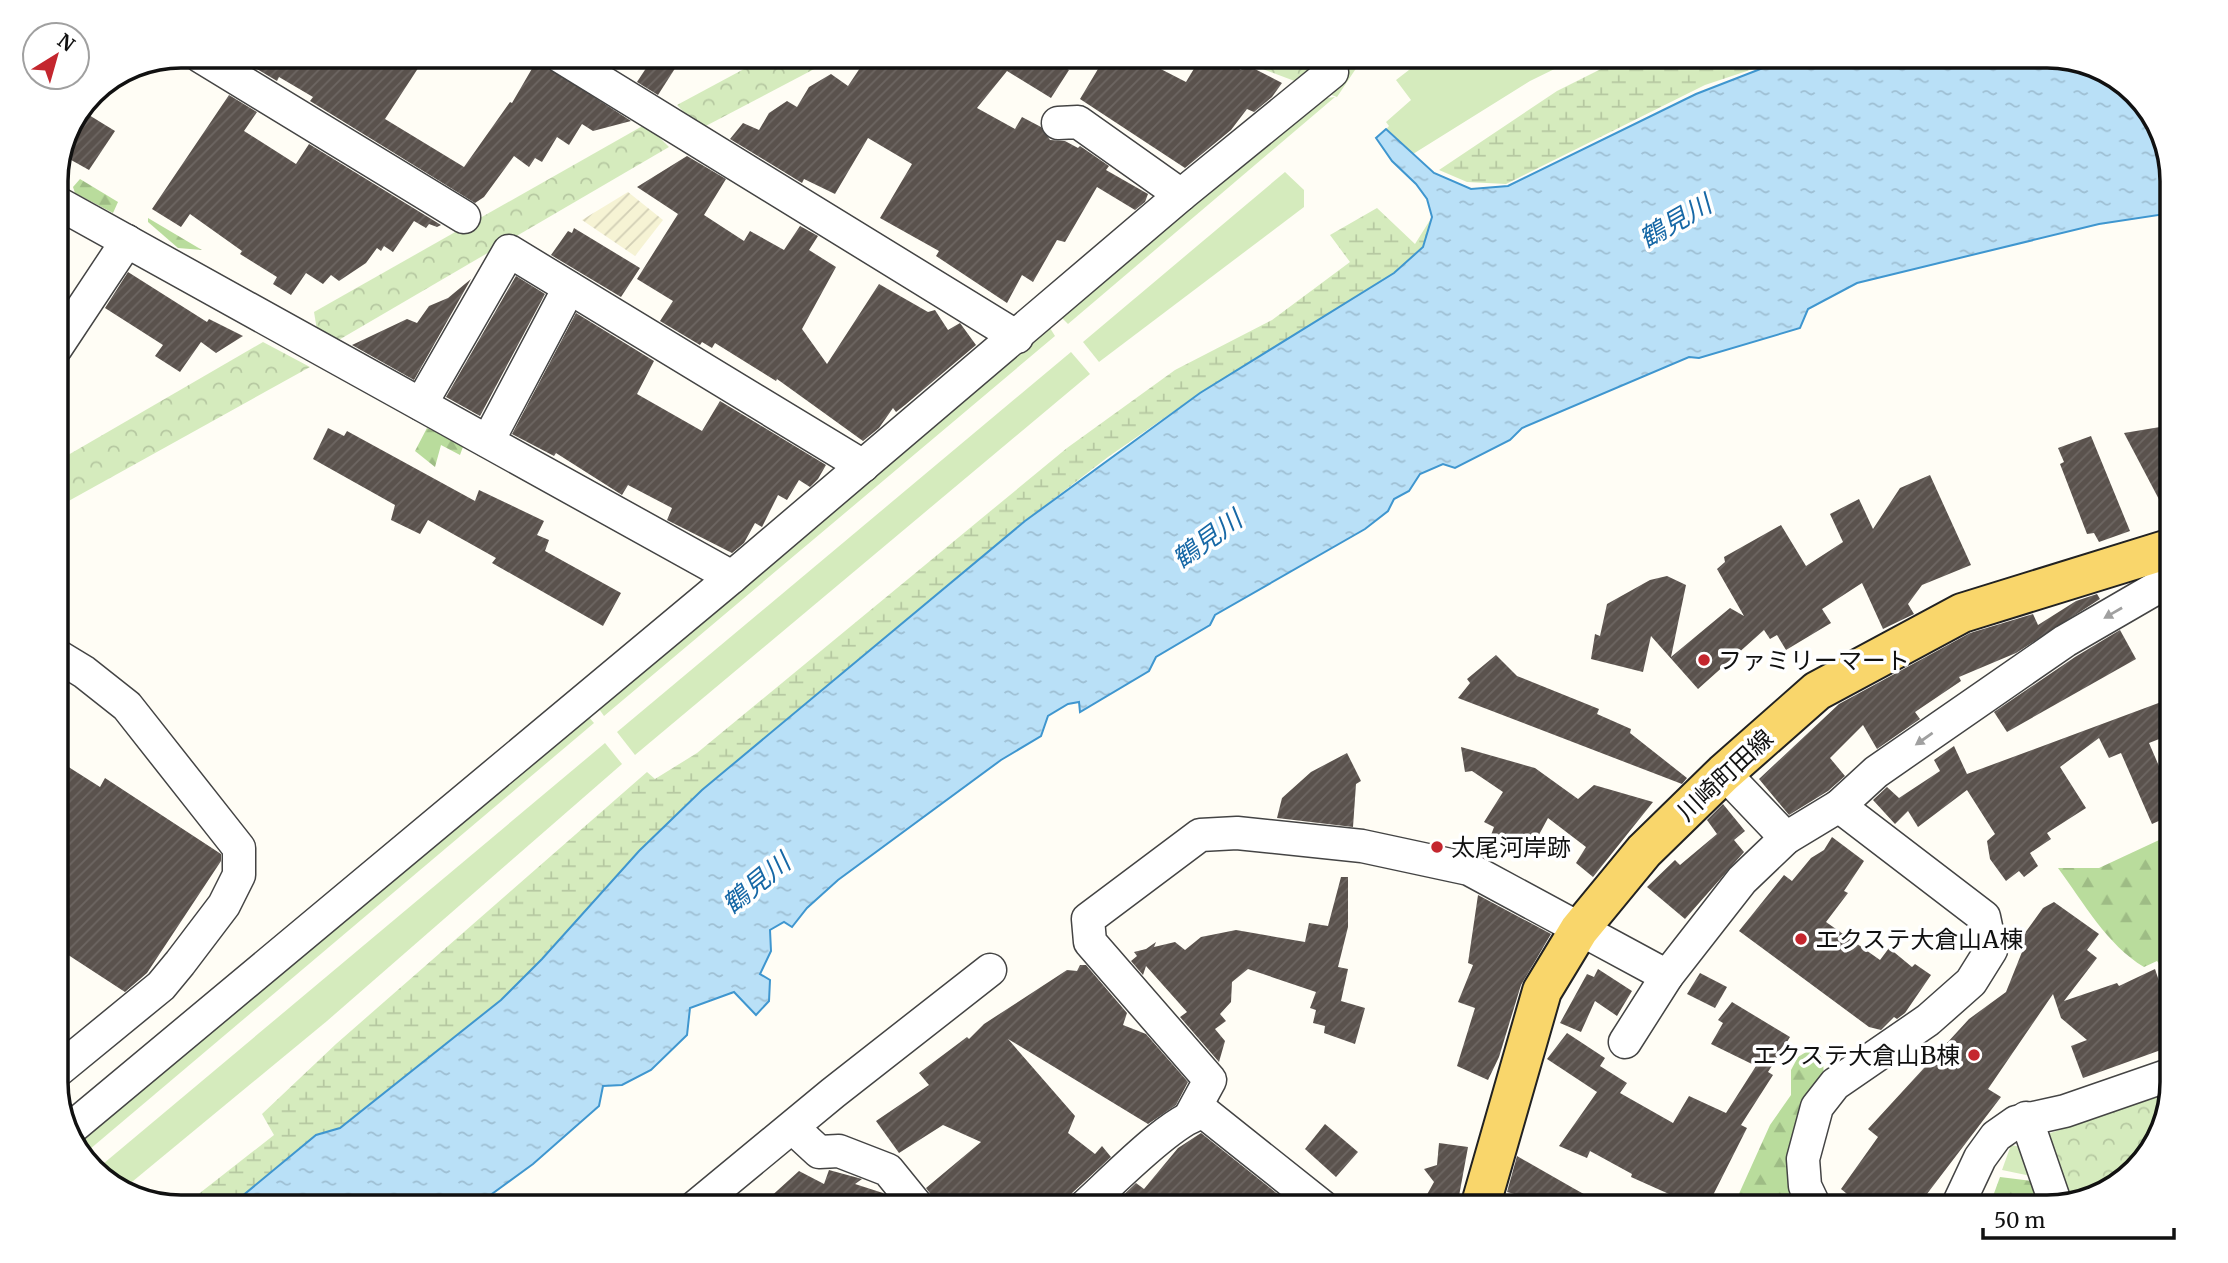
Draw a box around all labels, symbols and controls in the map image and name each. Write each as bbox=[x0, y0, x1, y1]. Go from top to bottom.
north arrow bbox=[21, 21, 91, 91]
text: N bbox=[53, 28, 79, 57]
water label: 鶴見川 bbox=[1633, 186, 1720, 255]
water label: 鶴見川 bbox=[1166, 501, 1251, 575]
one-way arrow bbox=[2103, 607, 2123, 619]
place label: ファミリーマート bbox=[1718, 645, 1910, 676]
marker: ファミリーマート bbox=[1696, 652, 1712, 668]
street label: 川崎町田線 bbox=[1671, 723, 1779, 827]
one-way arrow bbox=[1915, 732, 1933, 746]
place label: 太尾河岸跡 bbox=[1451, 832, 1571, 863]
marker: 太尾河岸跡 bbox=[1429, 839, 1445, 855]
water label: 鶴見川 bbox=[715, 844, 799, 920]
place label: エクステ大倉山A棟 bbox=[1815, 924, 2023, 955]
marker: エクステ大倉山A棟 bbox=[1793, 931, 1809, 947]
place label: エクステ大倉山B棟 bbox=[1753, 1040, 1960, 1071]
marker: エクステ大倉山B棟 bbox=[1966, 1047, 1982, 1063]
scale bar bbox=[1983, 1196, 2174, 1240]
text: 50 m bbox=[1994, 1207, 2045, 1234]

